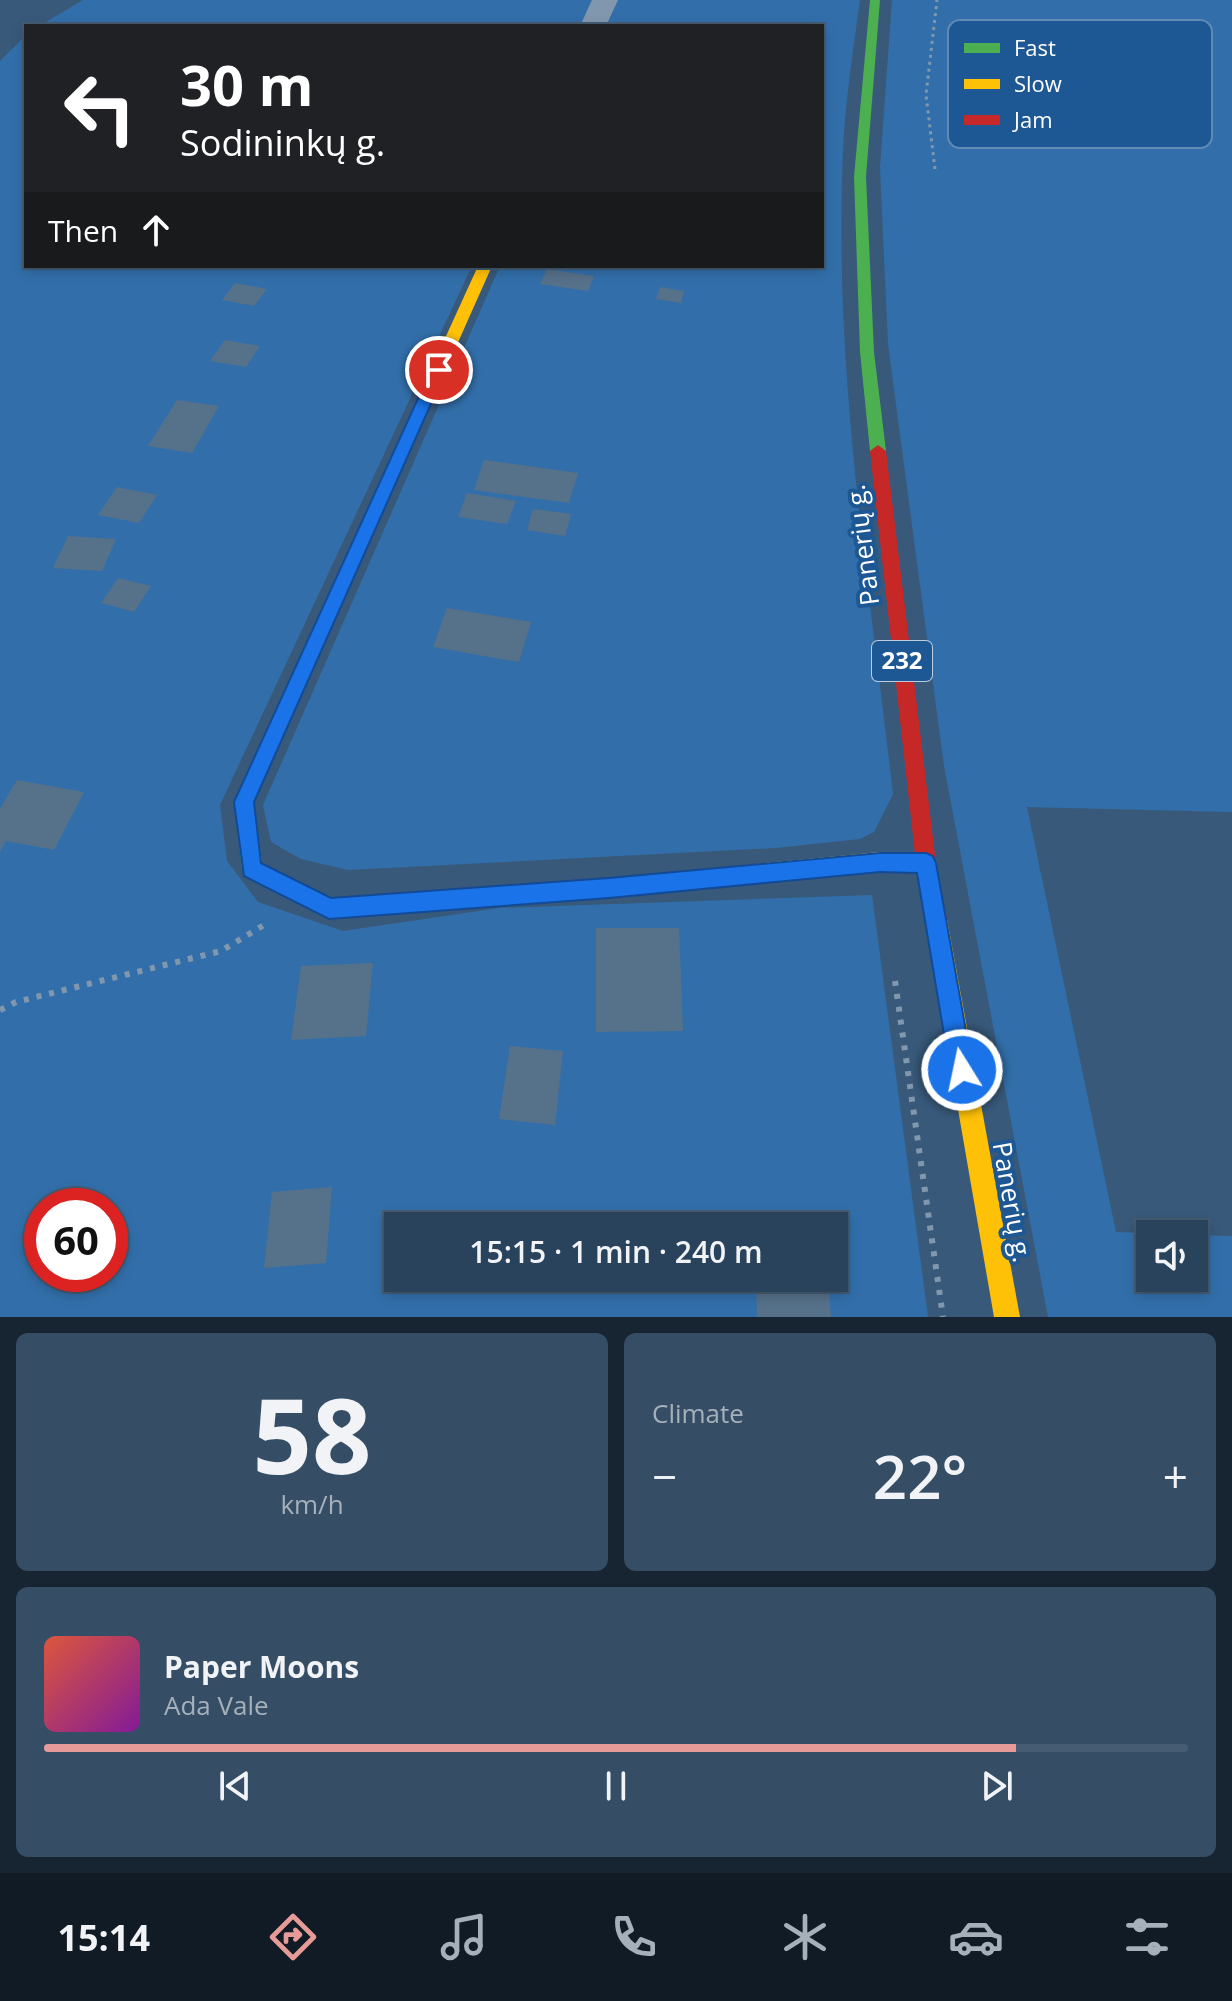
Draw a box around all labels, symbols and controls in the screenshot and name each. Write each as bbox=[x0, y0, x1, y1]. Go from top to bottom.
legend bbox=[948, 20, 1212, 148]
text: Fast bbox=[1014, 32, 1056, 62]
text: 30 m bbox=[180, 46, 314, 122]
icon: left bbox=[48, 56, 152, 160]
text: Slow bbox=[1014, 68, 1062, 98]
text: Jam bbox=[1012, 104, 1053, 134]
text: Sodininkų g. bbox=[180, 118, 385, 167]
icon: ahead bbox=[134, 208, 178, 252]
text: Then bbox=[48, 210, 118, 251]
pin bbox=[405, 336, 473, 404]
icon: arrive bbox=[417, 348, 461, 392]
street label: Panerių g. bbox=[837, 483, 887, 608]
road number: 232 bbox=[872, 641, 932, 681]
position arrow bbox=[920, 1028, 1004, 1112]
street label: Panerių g. bbox=[985, 1139, 1041, 1265]
speed limit sign: 60 bbox=[24, 1188, 128, 1292]
map controls bbox=[1136, 1220, 1208, 1292]
button: sound bbox=[1136, 1220, 1208, 1292]
text: 15:15 · 1 min · 240 m bbox=[469, 1231, 763, 1272]
text: 58 bbox=[253, 1363, 371, 1504]
text: Climate bbox=[652, 1395, 744, 1431]
text: 22° bbox=[873, 1435, 967, 1517]
text: − bbox=[652, 1446, 677, 1506]
text: + bbox=[1163, 1446, 1188, 1506]
text: km/h bbox=[280, 1486, 344, 1522]
text: Paper Moons bbox=[164, 1646, 359, 1687]
text: Ada Vale bbox=[164, 1687, 269, 1723]
icon: previous bbox=[213, 1764, 257, 1808]
icon: pause bbox=[594, 1764, 638, 1808]
icon: next bbox=[975, 1764, 1019, 1808]
icon: directions bbox=[265, 1909, 321, 1965]
icon: music bbox=[436, 1909, 492, 1965]
icon: phone bbox=[606, 1909, 662, 1965]
icon: climate bbox=[777, 1909, 833, 1965]
icon: car bbox=[948, 1909, 1004, 1965]
icon: filters bbox=[1119, 1909, 1175, 1965]
text: 15:14 bbox=[57, 1913, 150, 1962]

